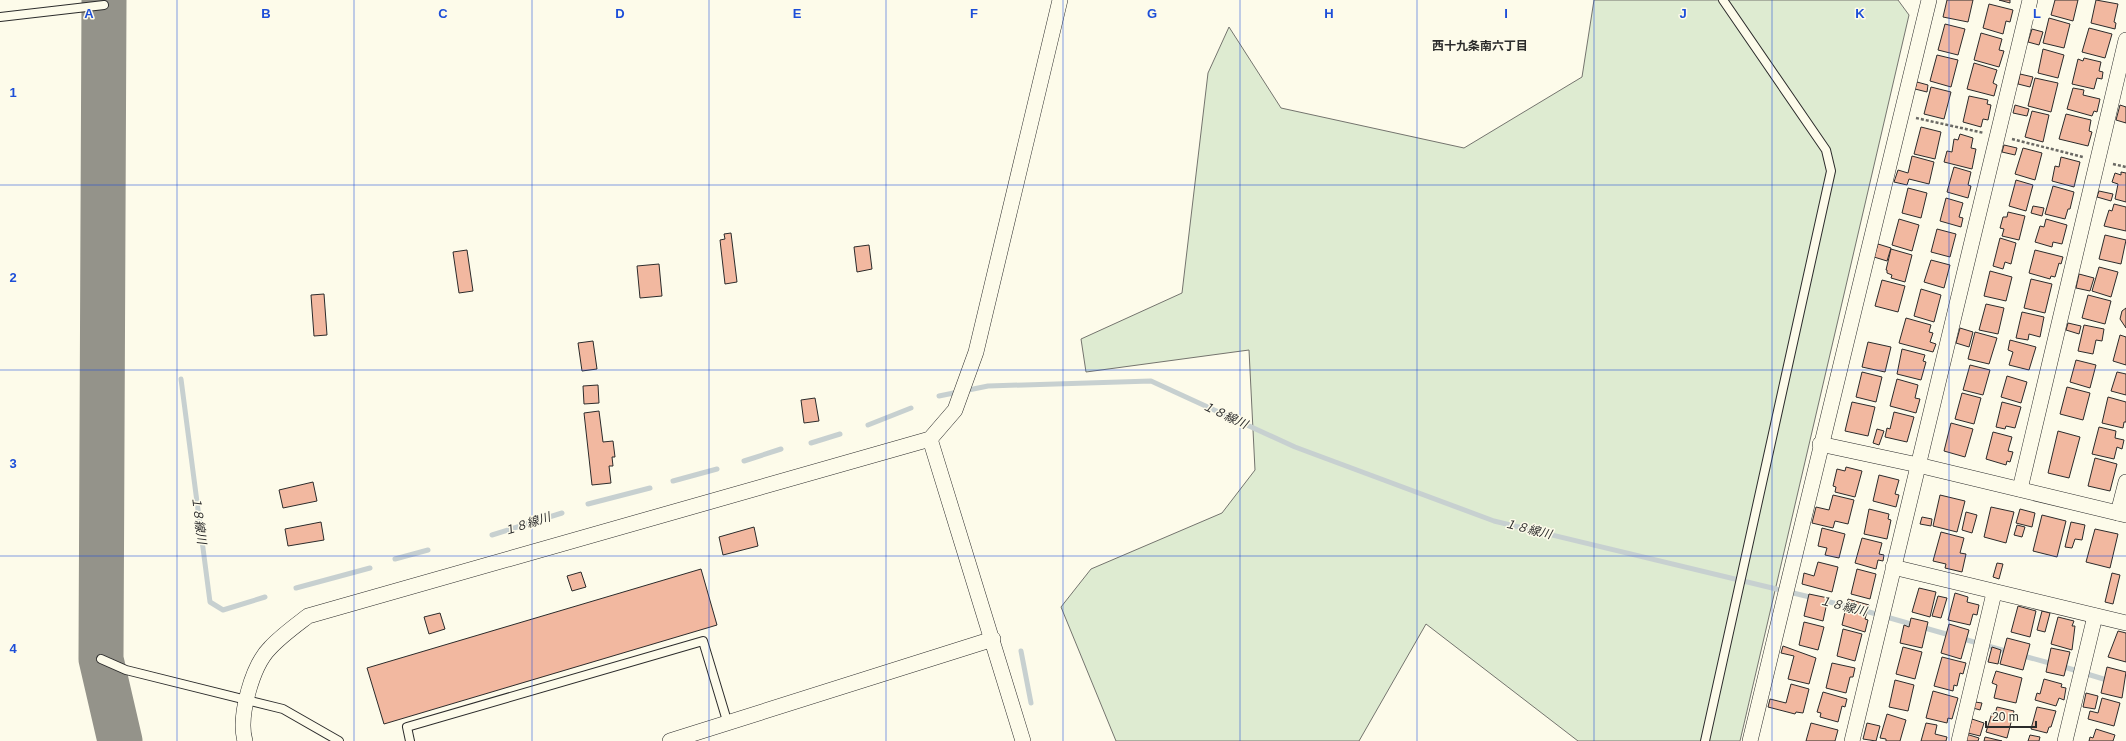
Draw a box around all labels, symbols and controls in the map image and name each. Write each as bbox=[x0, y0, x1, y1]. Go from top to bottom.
text: A bbox=[84, 6, 94, 21]
text: B bbox=[261, 6, 271, 21]
text: C bbox=[438, 6, 448, 21]
text: D bbox=[615, 6, 625, 21]
text: E bbox=[793, 6, 802, 21]
text: F bbox=[970, 6, 978, 21]
text: G bbox=[1147, 6, 1157, 21]
text: H bbox=[1324, 6, 1334, 21]
text: I bbox=[1504, 6, 1508, 21]
text: J bbox=[1679, 6, 1687, 21]
text: K bbox=[1855, 6, 1865, 21]
text: L bbox=[2033, 6, 2041, 21]
district label: 西十九条南六丁目 bbox=[1432, 39, 1528, 53]
text: 1 bbox=[9, 85, 17, 100]
text: 2 bbox=[9, 270, 17, 285]
water label: １８線川 bbox=[1200, 399, 1252, 432]
text: 3 bbox=[9, 456, 17, 471]
water label: １８線川 bbox=[189, 495, 209, 547]
water label: １８線川 bbox=[502, 509, 554, 538]
water label: １８線川 bbox=[1503, 516, 1555, 542]
water label: １８線川 bbox=[1818, 593, 1870, 619]
text: 4 bbox=[9, 641, 17, 656]
scale bar bbox=[1986, 703, 2036, 729]
text: 20 m bbox=[1992, 710, 2019, 724]

